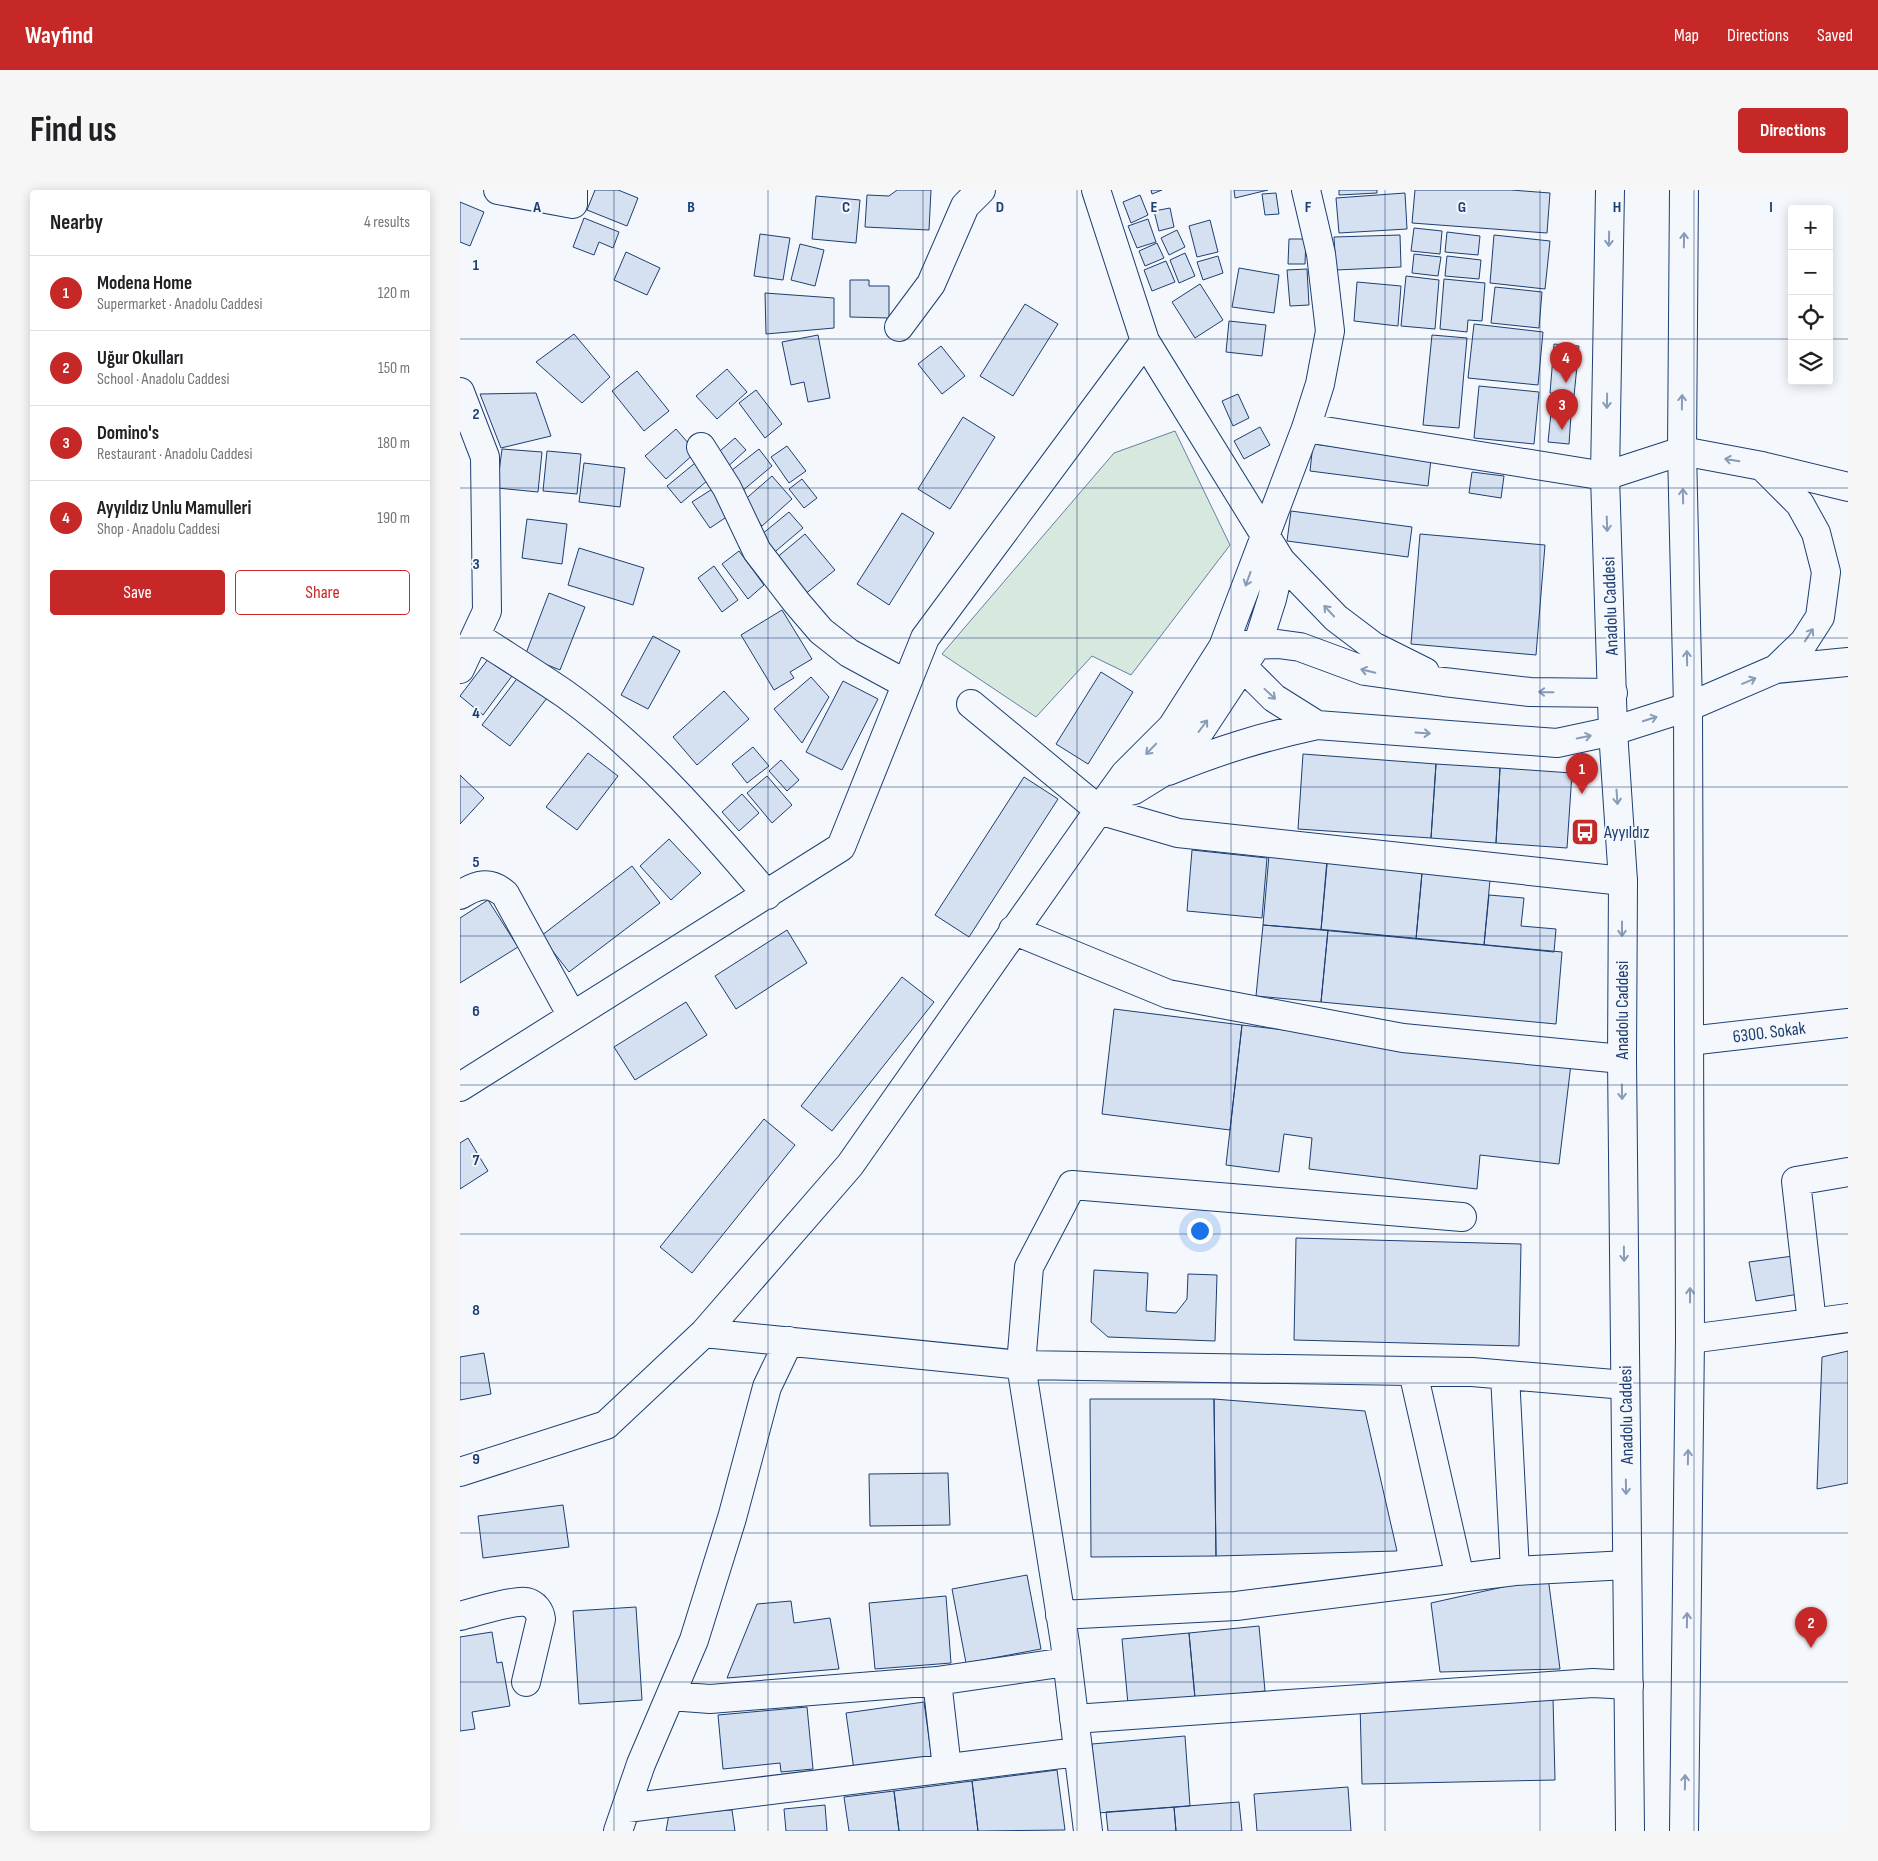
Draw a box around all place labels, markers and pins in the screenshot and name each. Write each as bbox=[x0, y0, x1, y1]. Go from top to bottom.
pin: 4 bbox=[1550, 342, 1582, 383]
pin: 3 bbox=[1546, 389, 1578, 430]
pin: 1 bbox=[1566, 753, 1598, 794]
bus stop icon: Ayyıldız bbox=[1570, 817, 1600, 847]
place label: Ayyıldız bbox=[1603, 822, 1650, 843]
pin: 2 bbox=[1795, 1607, 1827, 1648]

